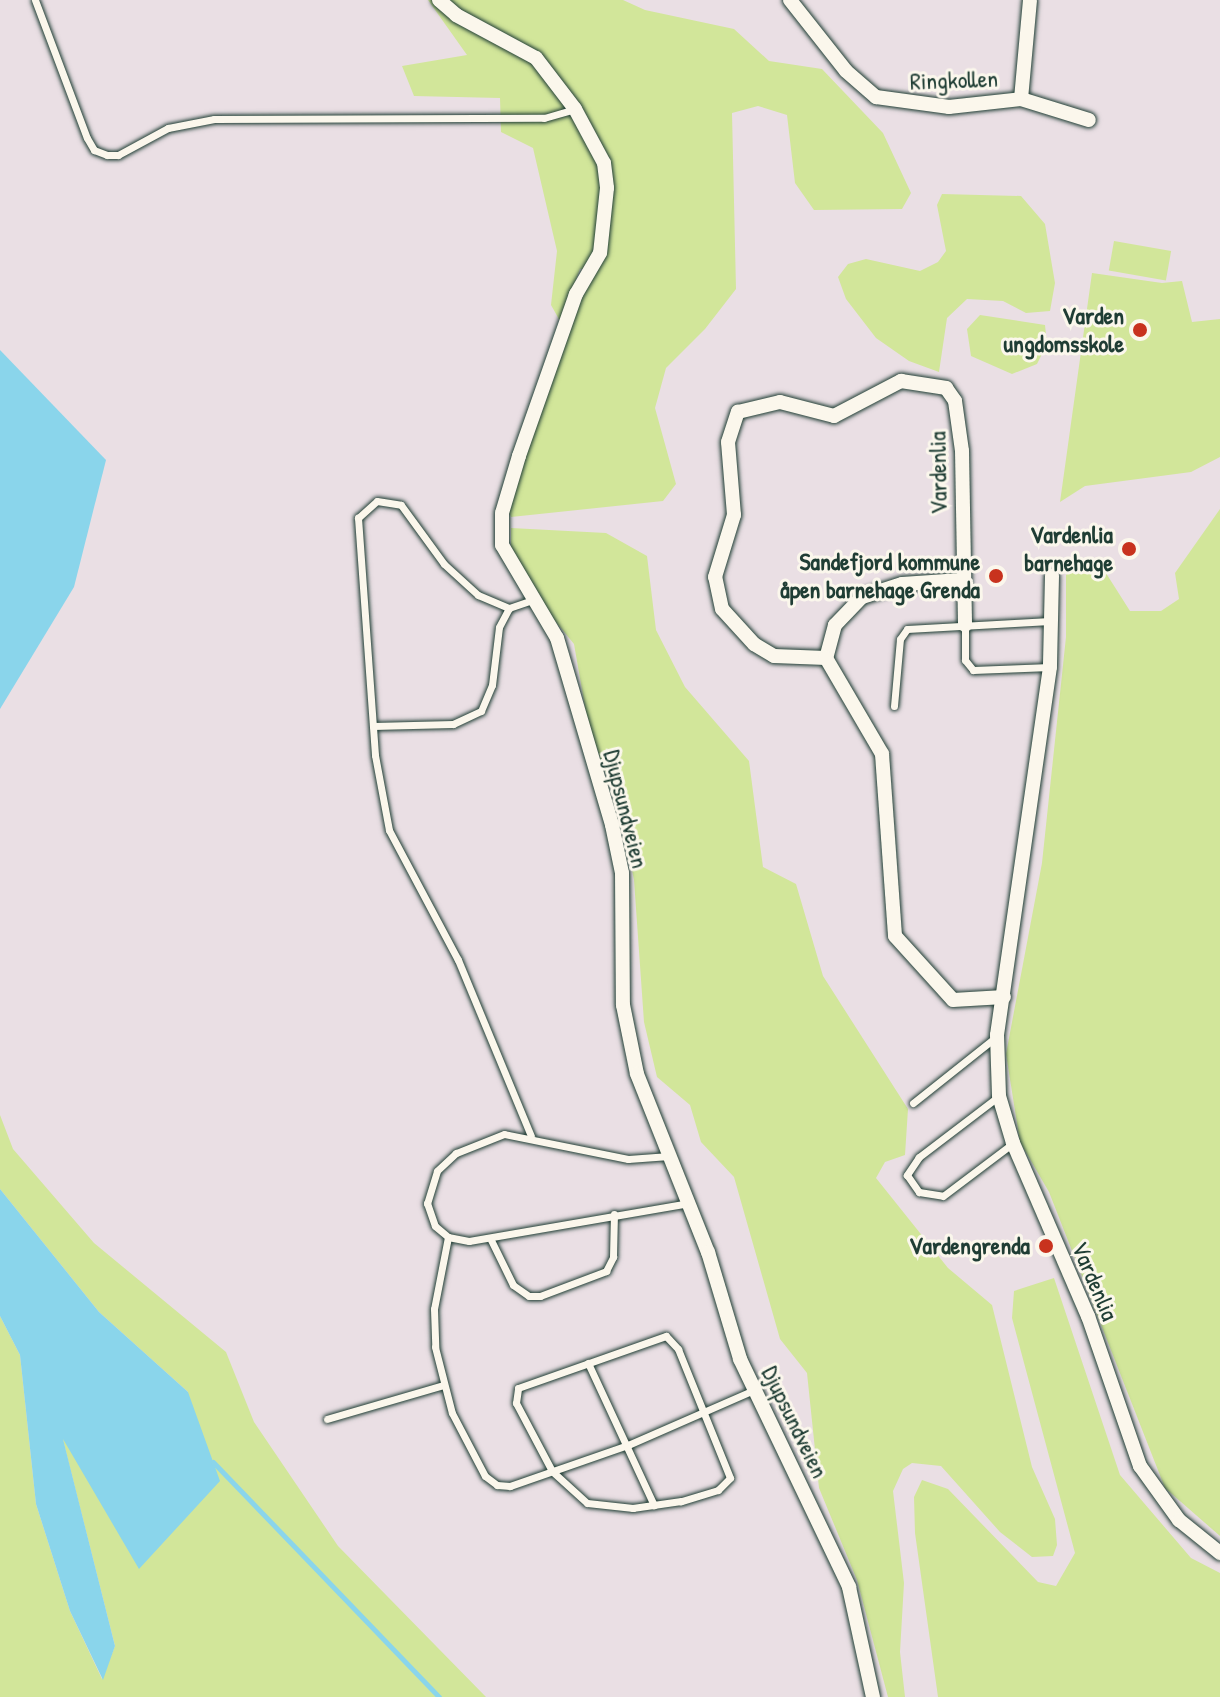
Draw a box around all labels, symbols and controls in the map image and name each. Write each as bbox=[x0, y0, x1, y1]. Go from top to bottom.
street label: Ringkollen bbox=[909, 64, 999, 96]
place label: Varden ungdomsskole bbox=[1003, 302, 1124, 358]
marker: Varden ungdomsskole bbox=[1131, 321, 1149, 339]
street label: Vardenlia bbox=[923, 431, 953, 515]
place label: Vardenlia barnehage bbox=[1024, 521, 1113, 577]
marker: Vardenlia barnehage bbox=[1120, 540, 1138, 558]
place label: Sandefjord kommune åpen barnehage Grenda bbox=[780, 548, 980, 604]
marker: Sandefjord kommune åpen barnehage Grenda bbox=[987, 567, 1005, 585]
street label: Djupsundveien bbox=[597, 747, 655, 871]
place label: Vardengrenda bbox=[909, 1232, 1030, 1260]
marker: Vardengrenda bbox=[1037, 1237, 1055, 1255]
street label: Vardenlia bbox=[1066, 1237, 1124, 1325]
street label: Djupsundveien bbox=[756, 1361, 834, 1483]

